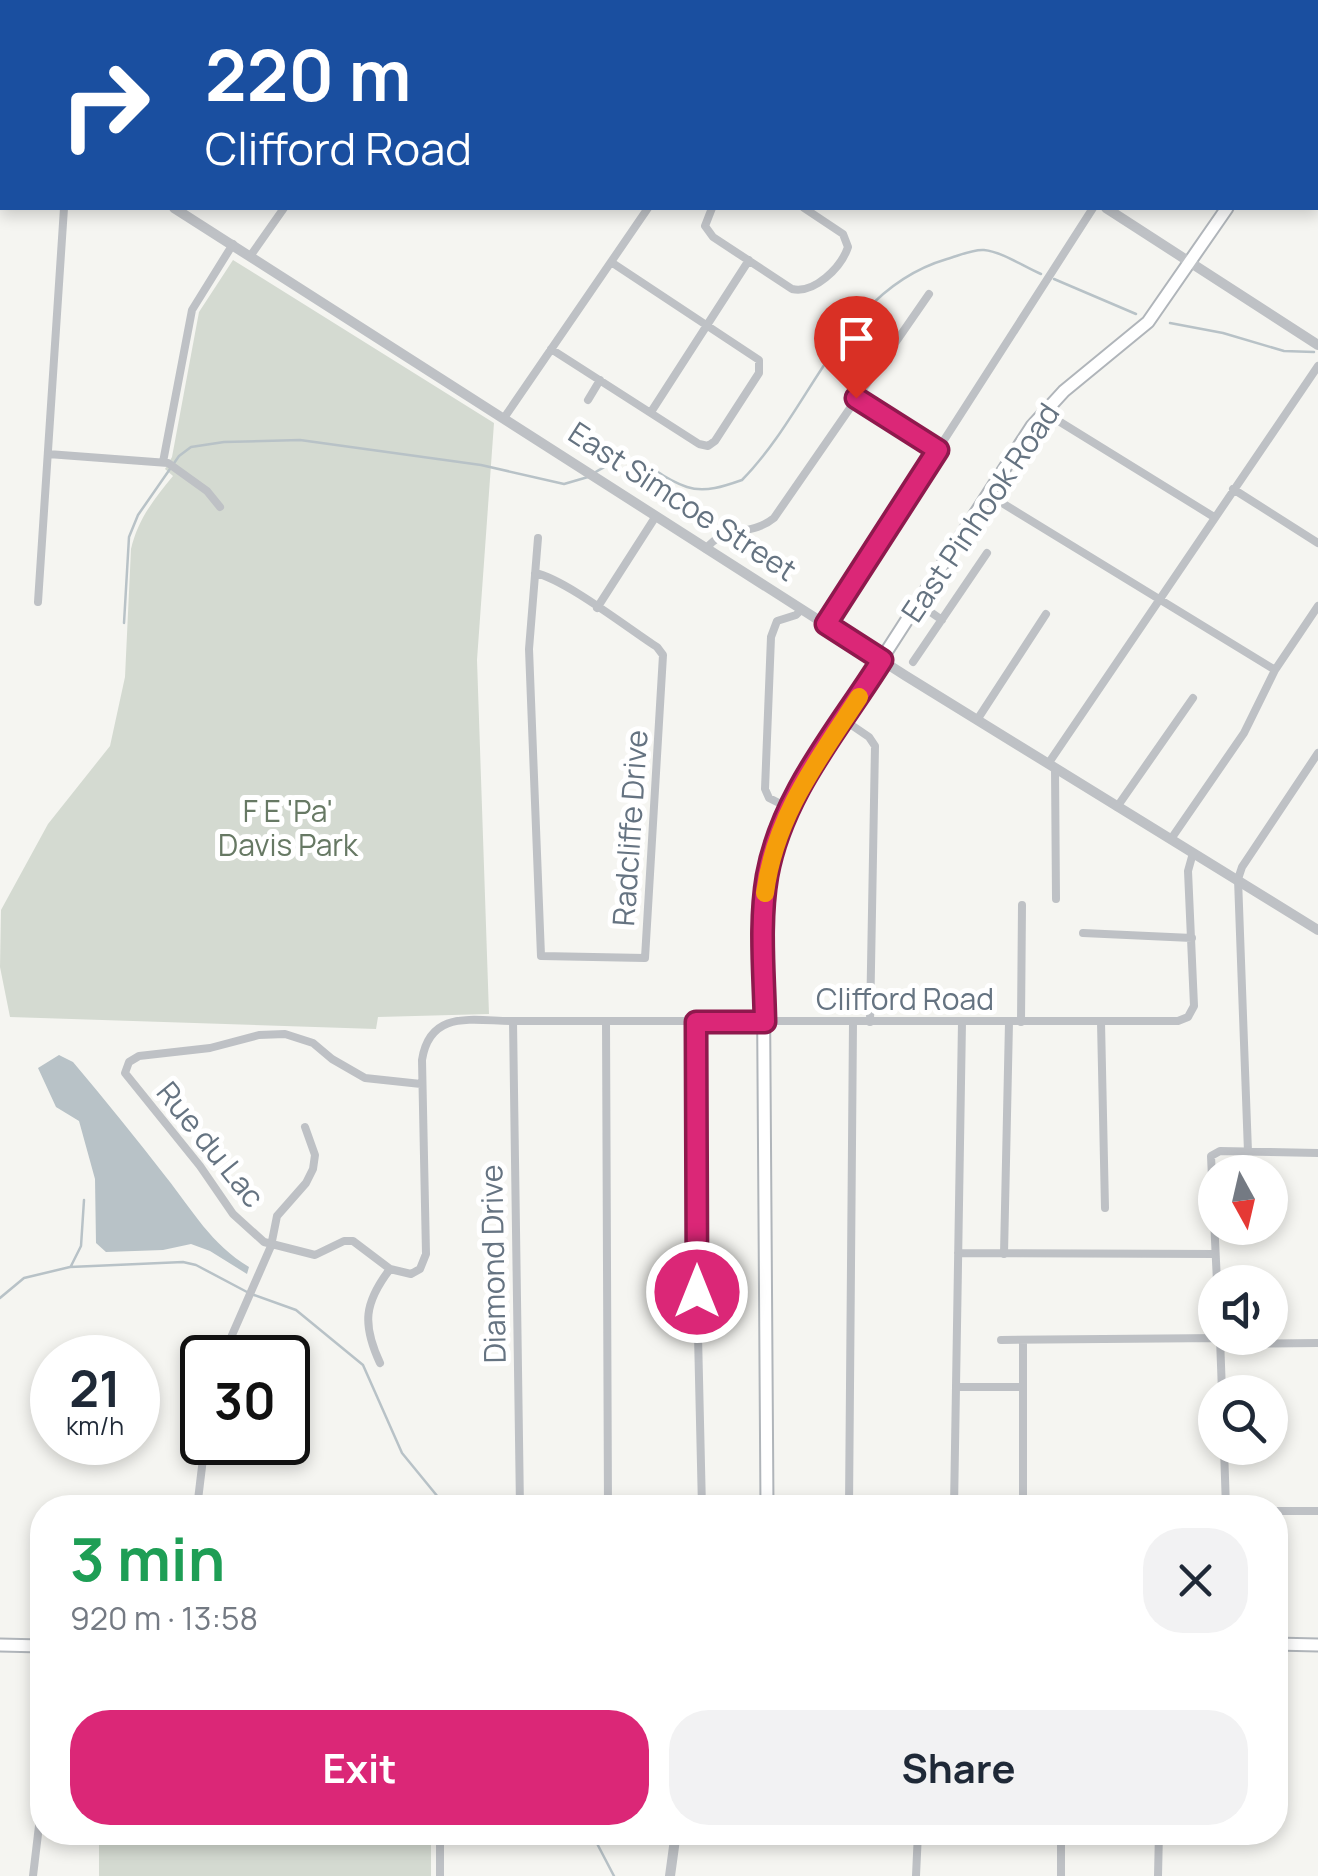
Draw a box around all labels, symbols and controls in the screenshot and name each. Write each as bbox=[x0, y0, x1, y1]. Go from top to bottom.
text: 220 m bbox=[205, 26, 411, 122]
icon: right bbox=[40, 40, 170, 170]
text: Clifford Road bbox=[205, 117, 472, 179]
pin bbox=[814, 296, 899, 399]
icon: arrive bbox=[829, 311, 884, 366]
street label: East Pinhook Road bbox=[891, 395, 1068, 630]
street label: East Simcoe Street bbox=[561, 412, 805, 590]
street label: Radcliffe Drive bbox=[602, 728, 657, 927]
park label: F E 'Pa' Davis Park bbox=[218, 790, 359, 865]
street label: Clifford Road bbox=[816, 978, 994, 1019]
street label: Rue du Lac bbox=[148, 1073, 274, 1215]
north arrow bbox=[1198, 1155, 1288, 1245]
map controls bbox=[1198, 1155, 1288, 1465]
street label: Diamond Drive bbox=[470, 1164, 515, 1364]
position arrow bbox=[645, 1240, 749, 1344]
button: sound bbox=[1198, 1265, 1288, 1355]
speed limit sign: 30 bbox=[180, 1335, 310, 1465]
text: 21 bbox=[69, 1354, 121, 1422]
button: search bbox=[1198, 1375, 1288, 1465]
text: km/h bbox=[66, 1408, 124, 1443]
text: 3 min bbox=[70, 1517, 225, 1599]
button: close bbox=[1143, 1528, 1248, 1633]
text: 920 m · 13:58 bbox=[70, 1596, 258, 1640]
button: Exit bbox=[70, 1710, 649, 1825]
button: Share bbox=[669, 1710, 1248, 1825]

